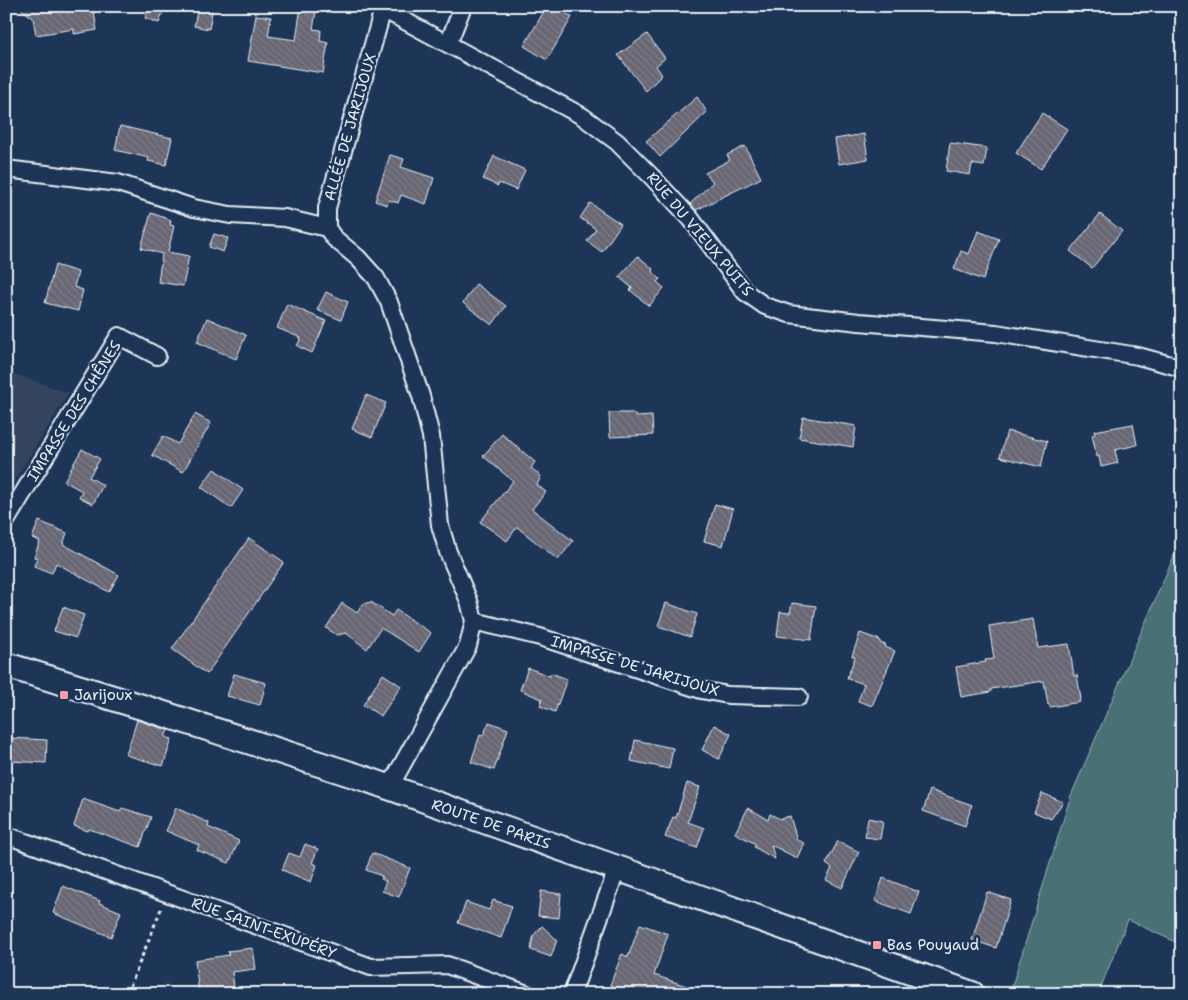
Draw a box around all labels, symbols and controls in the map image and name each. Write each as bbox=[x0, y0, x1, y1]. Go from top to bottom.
street label: ALLÉE DE JARIJOUX bbox=[318, 50, 381, 203]
street label: RUE DU VIEUX PUITS bbox=[642, 168, 758, 300]
street label: IMPASSE DES CHÊNES bbox=[22, 336, 126, 485]
street label: IMPASSE DE JARIJOUX bbox=[548, 631, 722, 701]
place label: Jarijoux bbox=[74, 685, 133, 705]
marker: Jarijoux bbox=[58, 689, 70, 701]
street label: ROUTE DE PARIS bbox=[429, 794, 553, 854]
street label: RUE SAINT-EXUPÉRY bbox=[189, 892, 340, 964]
place label: Bas Pouyaud bbox=[887, 935, 980, 955]
marker: Bas Pouyaud bbox=[871, 939, 883, 951]

